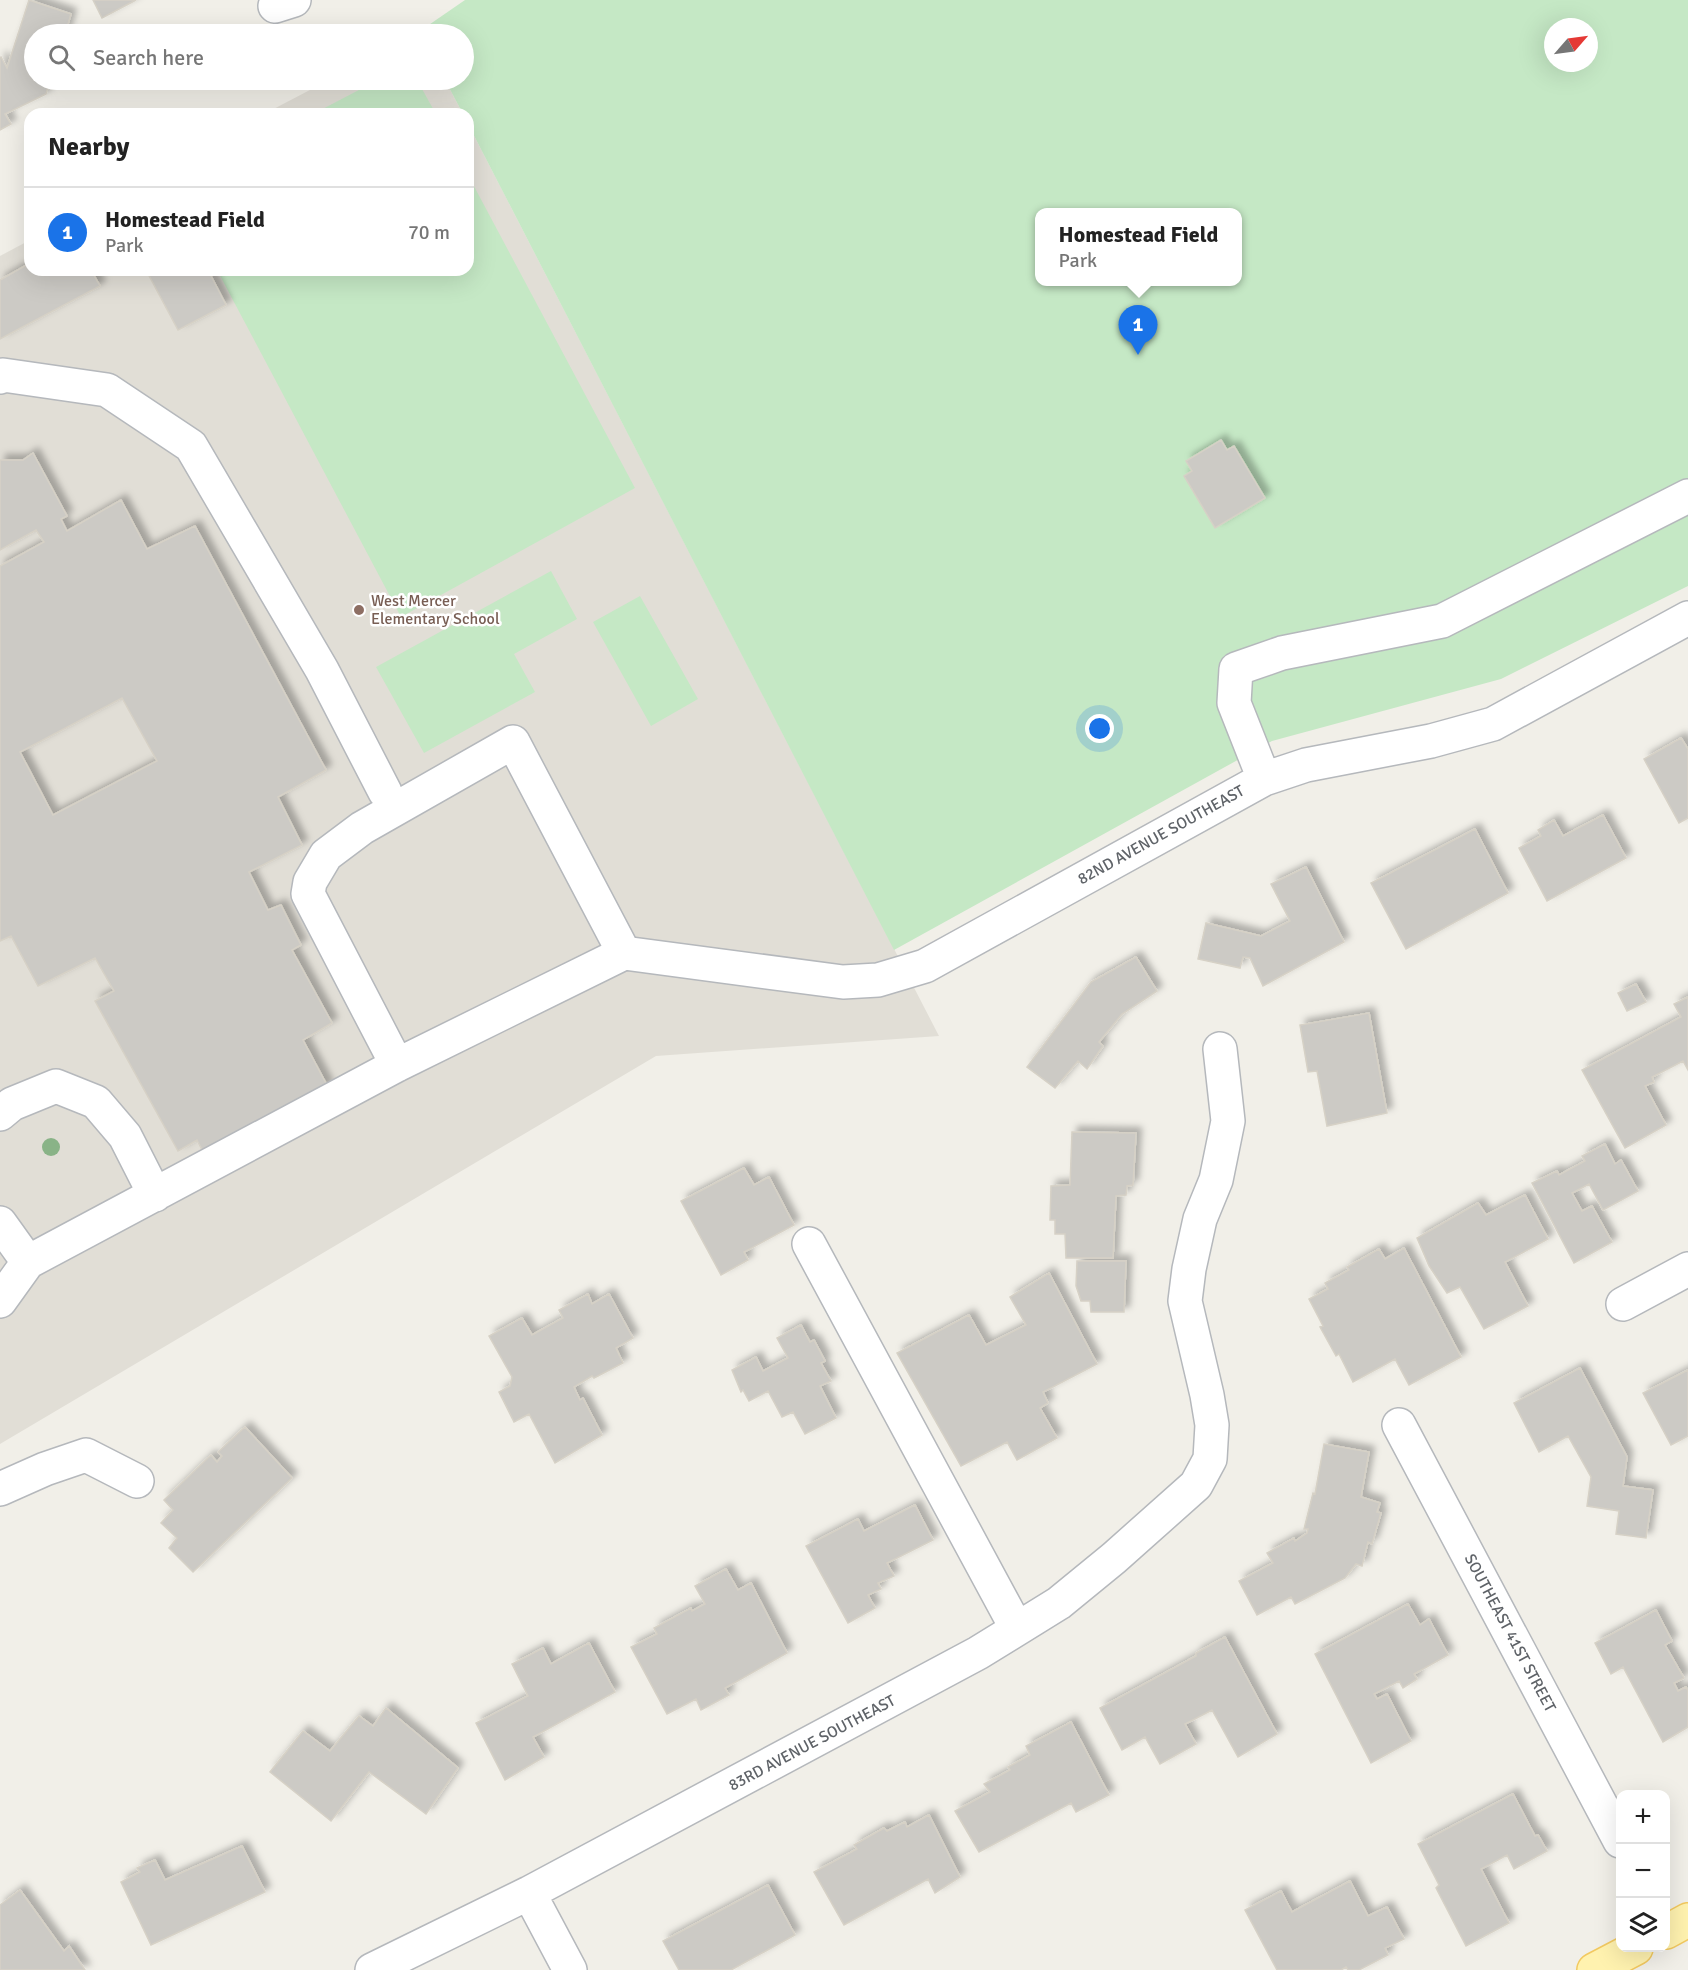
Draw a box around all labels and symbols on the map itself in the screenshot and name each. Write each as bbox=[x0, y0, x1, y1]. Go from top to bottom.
north arrow bbox=[1544, 18, 1598, 72]
pin: 1 bbox=[1118, 306, 1158, 355]
place label: West Mercer Elementary School bbox=[371, 591, 500, 629]
marker: West Mercer Elementary School bbox=[352, 603, 366, 617]
your location bbox=[1085, 714, 1114, 743]
street label: 82ND AVENUE SOUTHEAST bbox=[1074, 781, 1248, 889]
street label: SOUTHEAST 41ST STREET bbox=[1460, 1550, 1560, 1716]
street label: 83RD AVENUE SOUTHEAST bbox=[725, 1690, 899, 1796]

